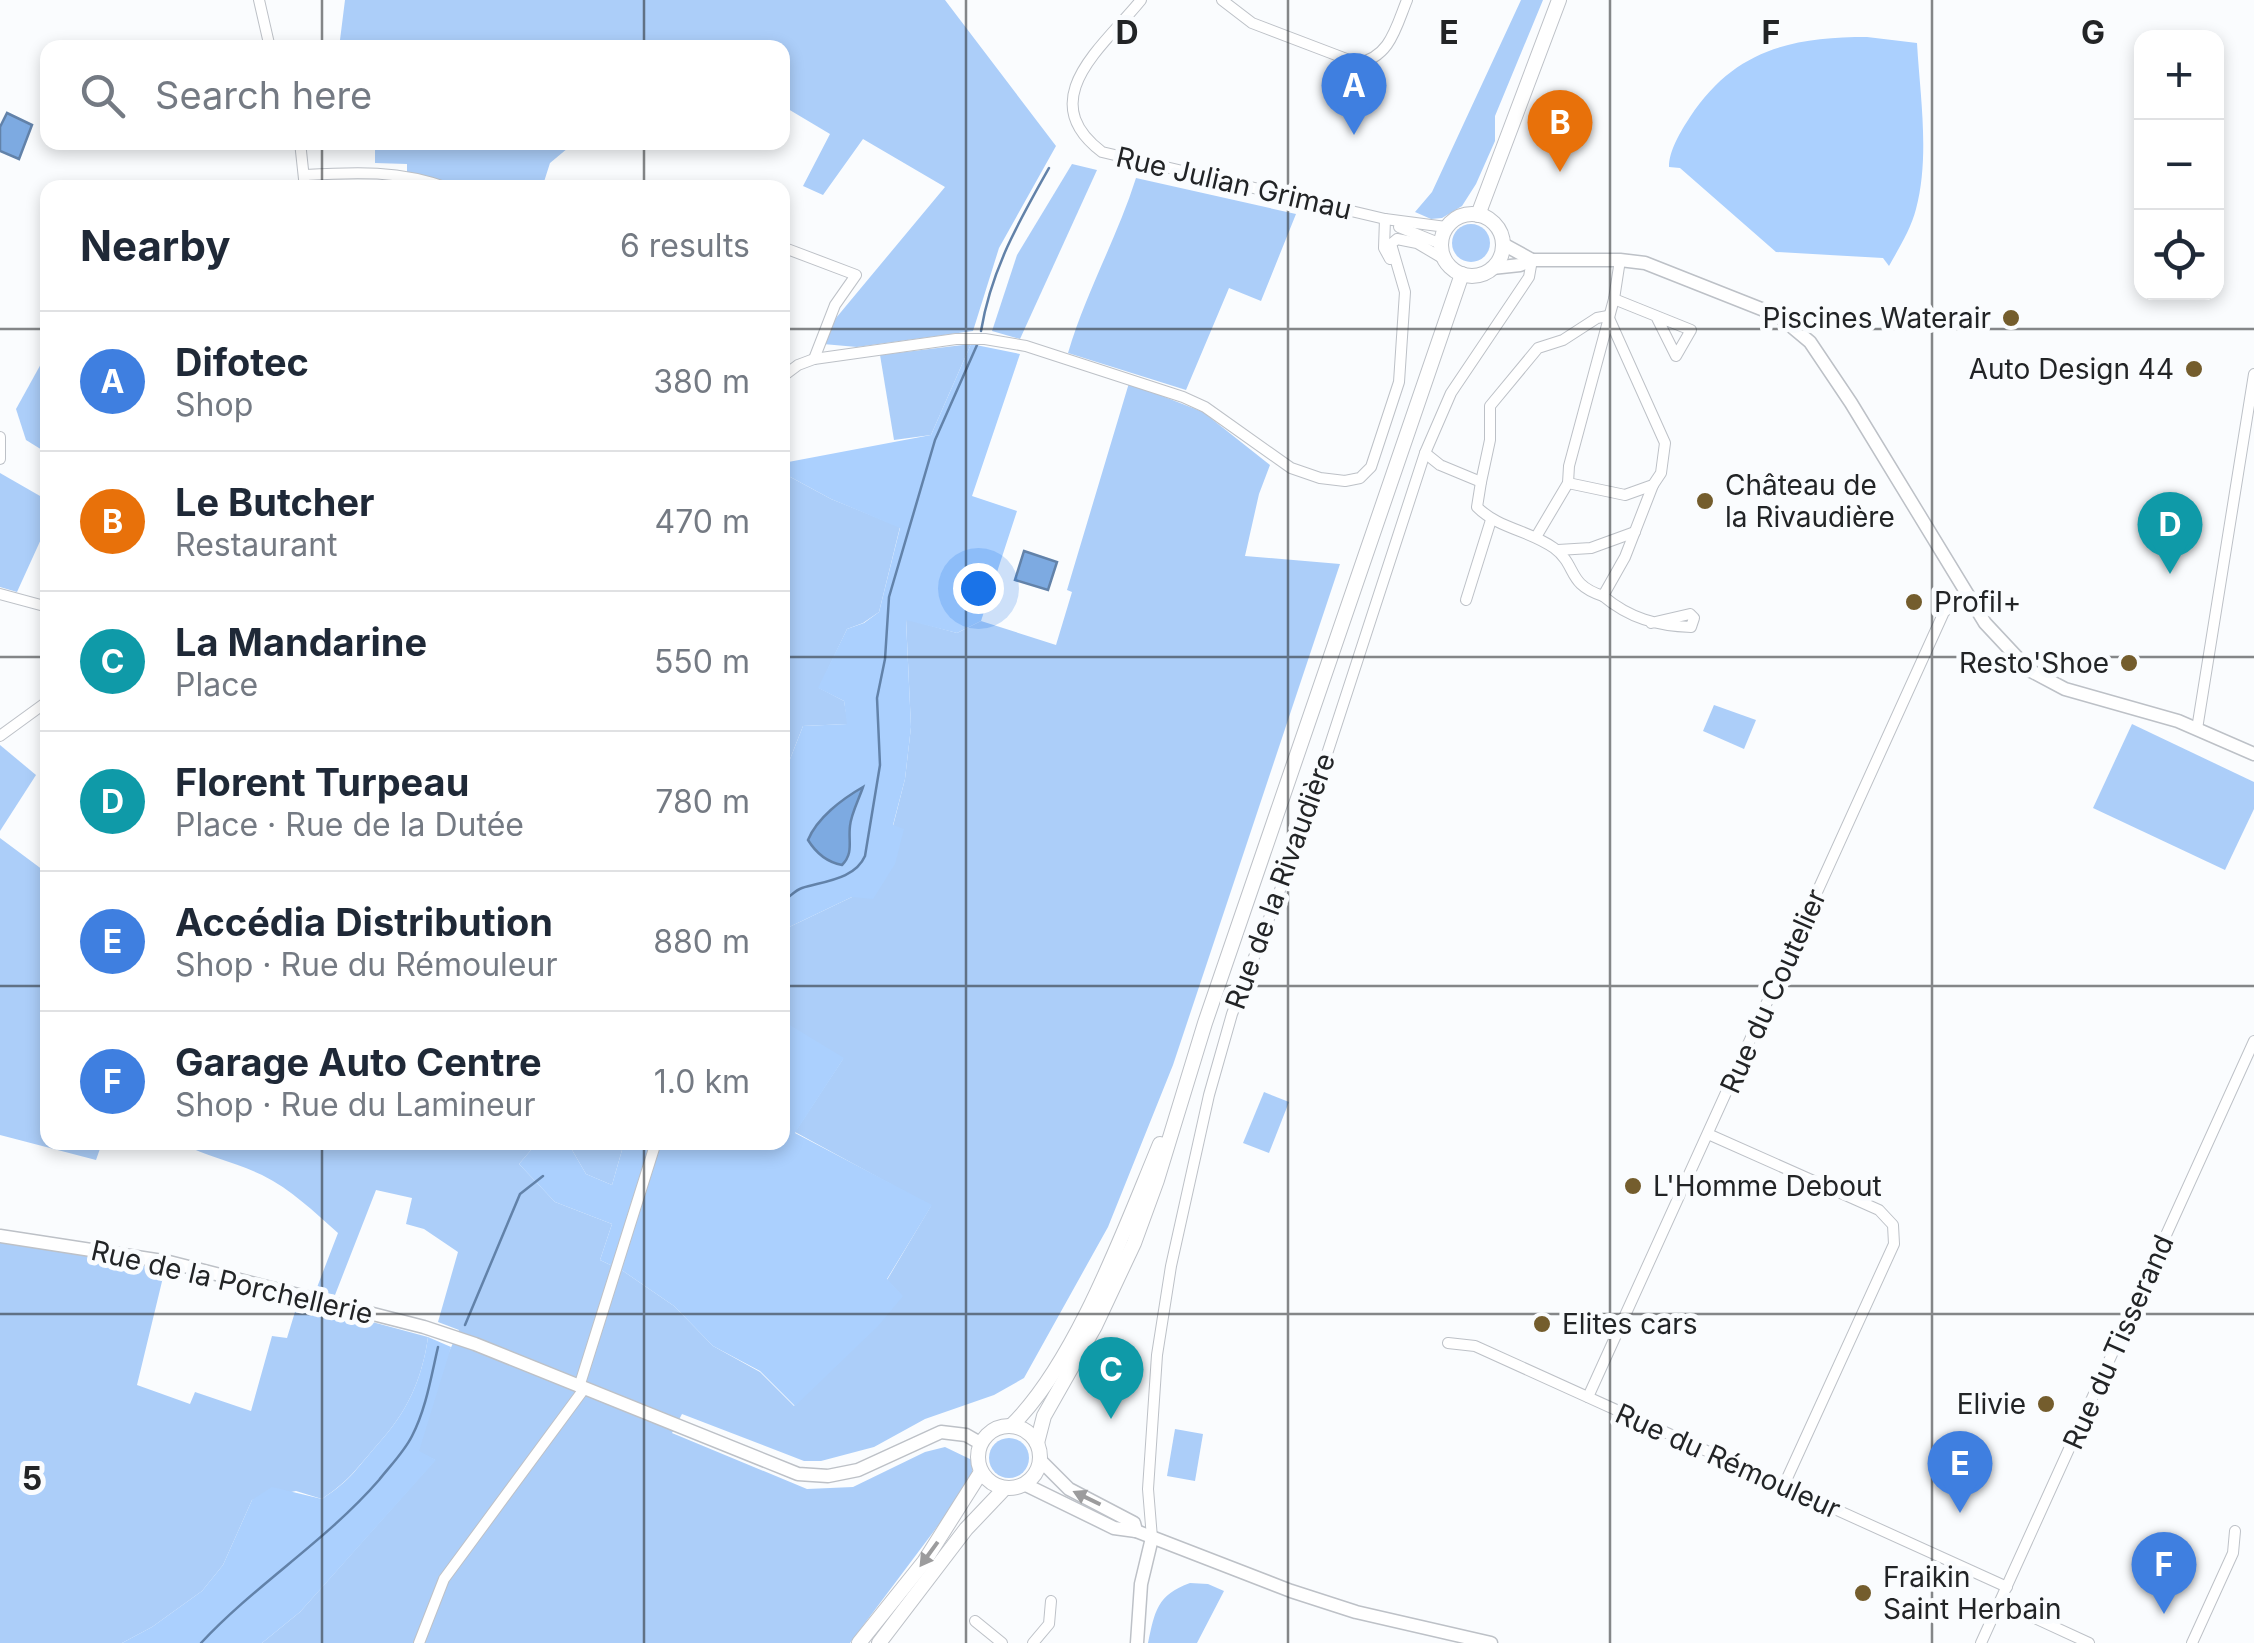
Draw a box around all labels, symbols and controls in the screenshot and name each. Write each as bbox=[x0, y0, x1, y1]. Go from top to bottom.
text: D bbox=[1115, 13, 1139, 52]
text: E bbox=[1439, 13, 1459, 52]
text: F bbox=[1762, 13, 1780, 52]
text: G bbox=[2081, 13, 2105, 52]
map controls bbox=[2134, 30, 2224, 300]
button: + bbox=[2134, 30, 2224, 120]
search box bbox=[40, 40, 790, 150]
pin: A bbox=[1322, 52, 1386, 135]
icon: search bbox=[75, 68, 130, 123]
text: Search here bbox=[155, 72, 372, 118]
pin: B bbox=[1528, 90, 1592, 172]
button: − bbox=[2134, 120, 2224, 210]
street label: Rue Julian Grimau bbox=[1113, 139, 1355, 227]
button: locate bbox=[2134, 210, 2224, 300]
text: Nearby bbox=[80, 220, 231, 271]
text: 6 results bbox=[620, 226, 750, 265]
place label: Piscines Waterair bbox=[1763, 301, 1991, 335]
marker: Piscines Waterair bbox=[2000, 307, 2022, 329]
text: Difotec bbox=[175, 339, 309, 385]
place label: Auto Design 44 bbox=[1969, 352, 2174, 386]
marker: Auto Design 44 bbox=[2183, 358, 2205, 380]
text: A bbox=[101, 362, 124, 401]
text: 380 m bbox=[653, 362, 750, 401]
text: Shop bbox=[175, 385, 253, 424]
place label: Château de la Rivaudière bbox=[1725, 468, 1895, 534]
text: Le Butcher bbox=[175, 479, 375, 525]
marker: Château de la Rivaudière bbox=[1694, 490, 1716, 512]
pin: D bbox=[2138, 492, 2202, 574]
text: B bbox=[102, 502, 123, 541]
text: 470 m bbox=[655, 502, 750, 541]
text: Restaurant bbox=[175, 525, 338, 564]
your location bbox=[953, 563, 1004, 614]
place label: Profil+ bbox=[1934, 585, 2021, 619]
marker: Profil+ bbox=[1903, 591, 1925, 613]
text: La Mandarine bbox=[175, 619, 427, 665]
text: C bbox=[101, 642, 124, 681]
text: 550 m bbox=[654, 642, 750, 681]
place label: Resto'Shoe bbox=[1959, 646, 2109, 680]
marker: Resto'Shoe bbox=[2118, 652, 2140, 674]
text: Place bbox=[175, 665, 258, 704]
street label: Rue de la Rivaudière bbox=[1218, 748, 1342, 1014]
text: Florent Turpeau bbox=[175, 759, 469, 805]
text: D bbox=[101, 782, 124, 821]
text: 780 m bbox=[655, 782, 750, 821]
text: Place · Rue de la Dutée bbox=[175, 805, 524, 844]
street label: Rue du Coutelier bbox=[1713, 884, 1833, 1098]
text: Accédia Distribution bbox=[175, 899, 553, 945]
text: E bbox=[103, 922, 122, 961]
text: 880 m bbox=[653, 922, 750, 961]
text: Shop · Rue du Rémouleur bbox=[175, 945, 557, 984]
text: Garage Auto Centre bbox=[175, 1039, 542, 1085]
text: F bbox=[103, 1062, 122, 1101]
text: 1.0 km bbox=[654, 1062, 750, 1101]
text: Shop · Rue du Lamineur bbox=[175, 1085, 536, 1124]
place label: L'Homme Debout bbox=[1653, 1169, 1882, 1203]
marker: L'Homme Debout bbox=[1622, 1175, 1644, 1197]
street label: Rue du Tisserand bbox=[2055, 1230, 2181, 1454]
street label: Rue de la Porchellerie bbox=[88, 1233, 376, 1331]
place label: Elites cars bbox=[1562, 1307, 1698, 1341]
marker: Elites cars bbox=[1531, 1313, 1553, 1335]
pin: C bbox=[1078, 1336, 1144, 1419]
place label: Elivie bbox=[1957, 1387, 2026, 1421]
marker: Elivie bbox=[2035, 1393, 2057, 1415]
street label: Rue du Rémouleur bbox=[1610, 1396, 1846, 1526]
pin: E bbox=[1928, 1430, 1992, 1513]
text: 5 bbox=[22, 1459, 42, 1498]
one-way arrow bbox=[1072, 1490, 1101, 1507]
pin: F bbox=[2132, 1532, 2196, 1614]
one-way arrow bbox=[920, 1541, 939, 1567]
place label: Fraikin Saint Herbain bbox=[1883, 1560, 2062, 1626]
marker: Fraikin Saint Herbain bbox=[1852, 1582, 1874, 1604]

